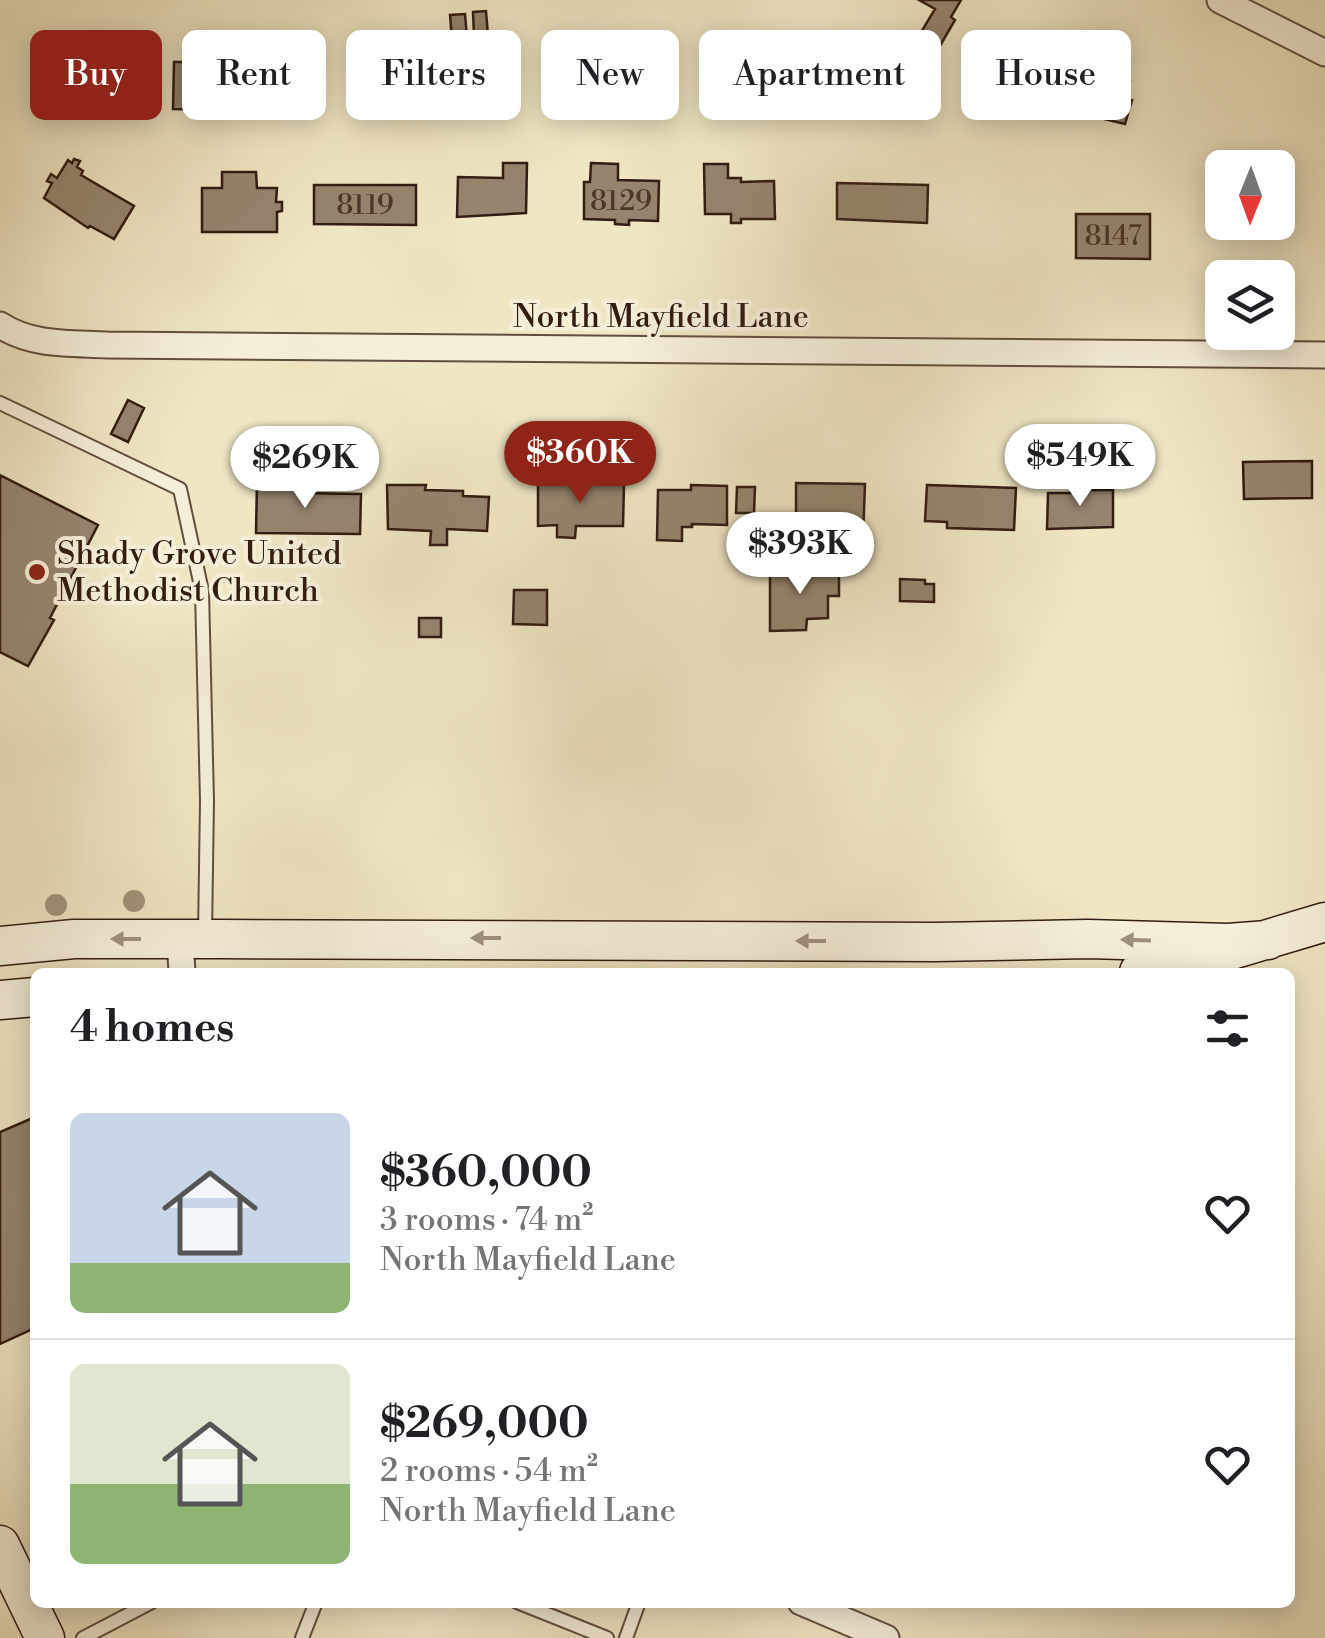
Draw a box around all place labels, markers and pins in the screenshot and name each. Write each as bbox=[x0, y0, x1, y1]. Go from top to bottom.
pin: $360K bbox=[510, 421, 650, 506]
pin: $549K bbox=[1010, 424, 1150, 509]
pin: $269K bbox=[235, 426, 375, 511]
pin: $393K bbox=[730, 512, 870, 597]
place label: Shady Grove United Methodist Church bbox=[57, 534, 341, 611]
marker: Shady Grove United Methodist Church bbox=[26, 561, 48, 583]

